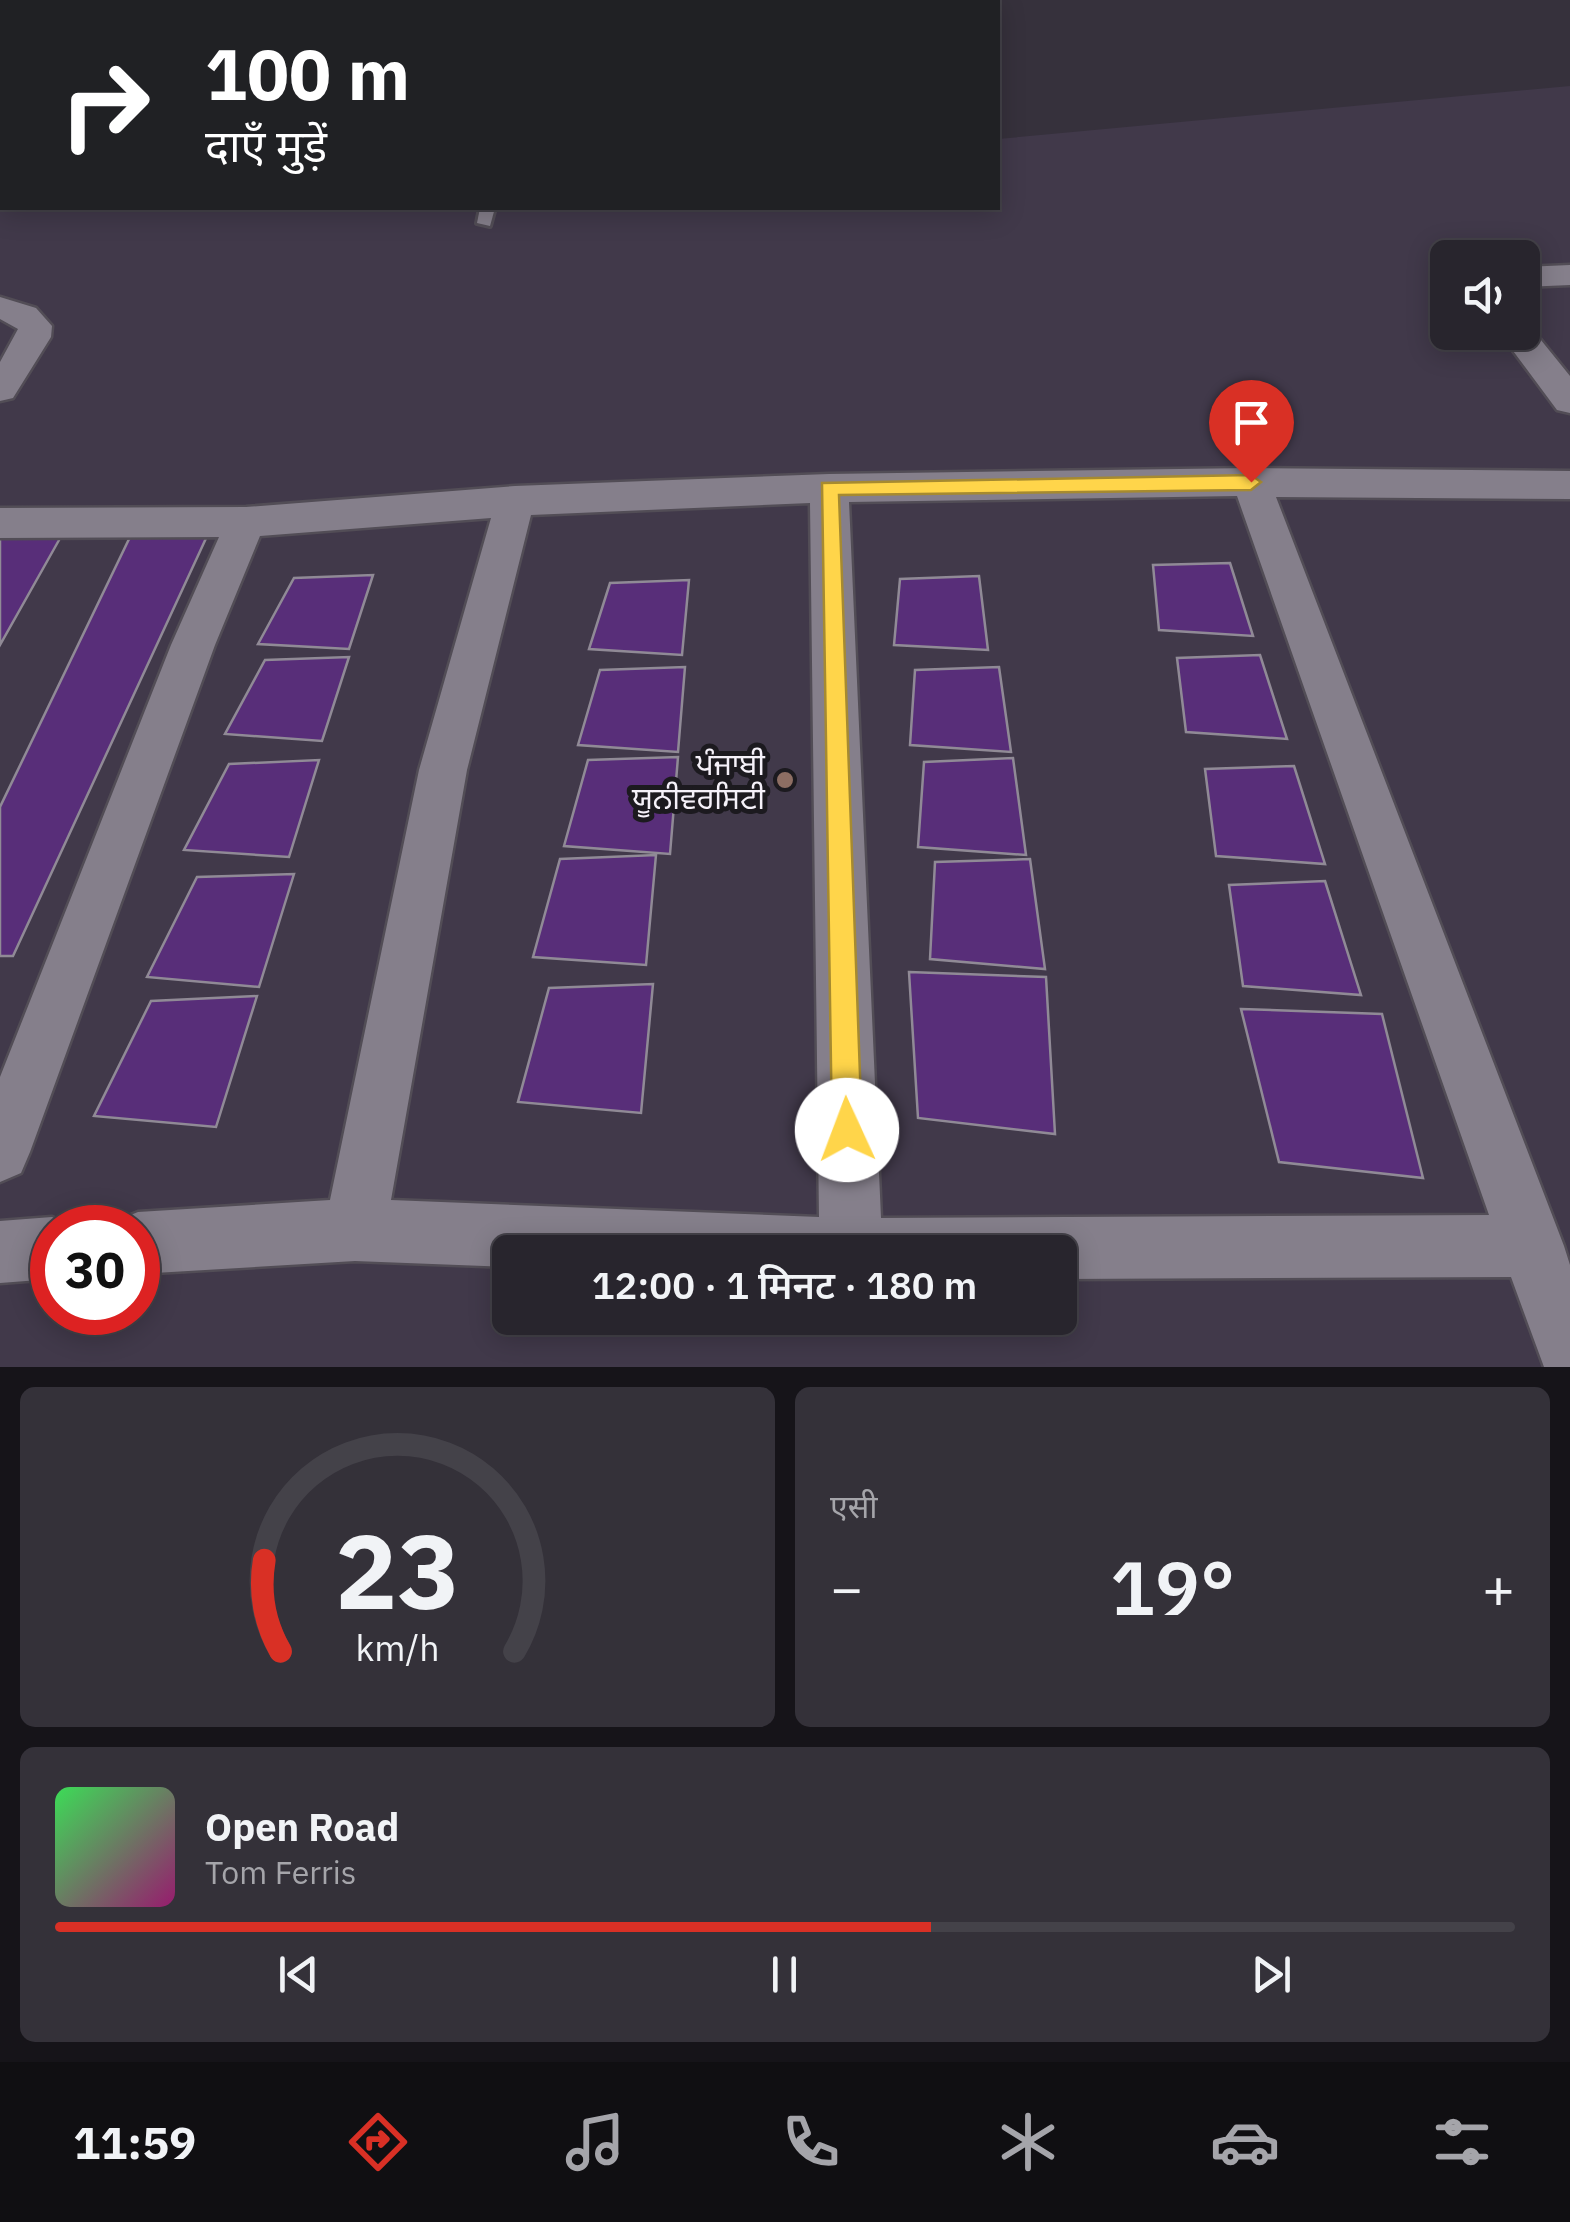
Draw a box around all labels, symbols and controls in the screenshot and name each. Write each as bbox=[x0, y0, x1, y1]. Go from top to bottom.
text: 100 m bbox=[205, 28, 410, 119]
icon: right bbox=[40, 40, 170, 170]
text: दाएँ मुड़ें bbox=[205, 116, 327, 174]
map controls bbox=[1430, 240, 1540, 350]
button: sound bbox=[1430, 240, 1540, 350]
pin bbox=[1209, 380, 1294, 483]
icon: arrive bbox=[1224, 395, 1279, 450]
place label: ਪੰਜਾਬੀ ਯੂਨੀਵਰਸਿਟੀ bbox=[631, 744, 765, 818]
marker: ਪੰਜਾਬੀ ਯੂਨੀਵਰਸਿਟੀ bbox=[774, 769, 796, 791]
position arrow bbox=[795, 1078, 899, 1182]
speed limit sign: 30 bbox=[30, 1205, 160, 1335]
text: 12:00 · 1 मिनट · 180 m bbox=[592, 1260, 977, 1309]
text: एसी bbox=[830, 1485, 878, 1527]
text: 23 bbox=[335, 1502, 460, 1638]
text: 19° bbox=[1110, 1538, 1235, 1636]
text: − bbox=[830, 1552, 863, 1623]
text: + bbox=[1482, 1552, 1515, 1623]
text: km/h bbox=[355, 1624, 440, 1671]
text: Open Road bbox=[205, 1802, 399, 1851]
text: Tom Ferris bbox=[205, 1851, 356, 1893]
icon: previous bbox=[271, 1947, 326, 2002]
icon: pause bbox=[757, 1947, 812, 2002]
icon: next bbox=[1244, 1947, 1299, 2002]
icon: directions bbox=[343, 2107, 413, 2177]
icon: music bbox=[560, 2107, 630, 2177]
icon: phone bbox=[776, 2107, 846, 2177]
icon: climate bbox=[993, 2107, 1063, 2177]
icon: car bbox=[1210, 2107, 1280, 2177]
icon: filters bbox=[1427, 2107, 1497, 2177]
text: 11:59 bbox=[73, 2113, 196, 2171]

